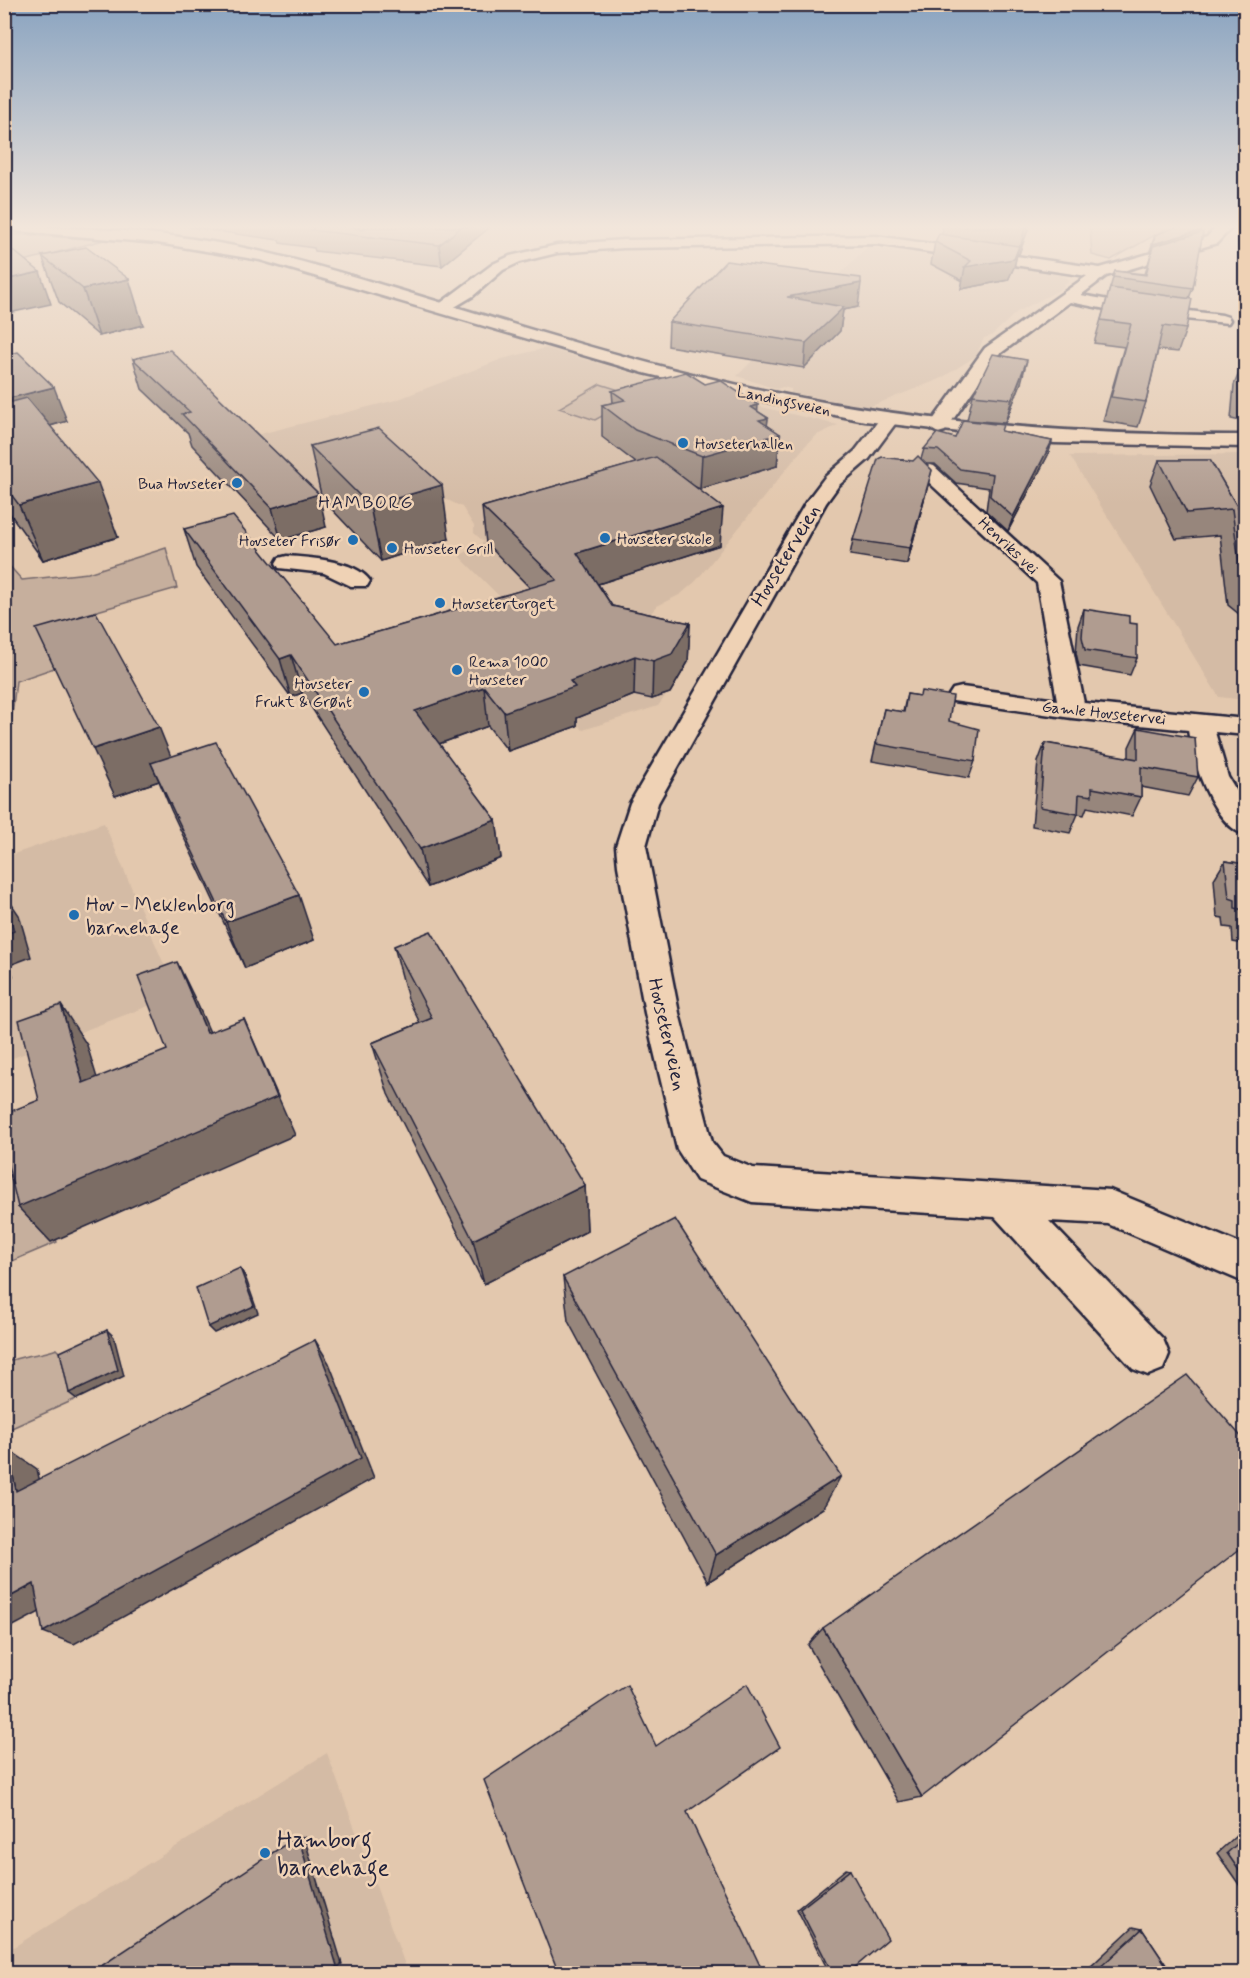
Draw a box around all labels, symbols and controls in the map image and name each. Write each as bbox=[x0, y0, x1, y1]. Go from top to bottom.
street label: Landingsveien bbox=[735, 381, 833, 423]
place label: Hovseterhallen bbox=[695, 434, 793, 455]
marker: Hovseterhallen bbox=[676, 436, 690, 450]
place label: Bua Hovseter bbox=[138, 474, 226, 495]
marker: Bua Hovseter bbox=[230, 476, 244, 490]
district label: HAMBORG bbox=[318, 491, 414, 515]
street label: Hovseterveien bbox=[745, 500, 827, 612]
street label: Henriks vei bbox=[973, 513, 1043, 580]
place label: Hovseter skole bbox=[617, 529, 712, 550]
place label: Hovseter Frisør bbox=[239, 531, 341, 552]
marker: Hovseter skole bbox=[598, 531, 612, 545]
marker: Hovseter Frisør bbox=[346, 533, 360, 547]
place label: Hovseter Grill bbox=[404, 539, 494, 560]
marker: Hovseter Grill bbox=[385, 541, 399, 555]
place label: Hovsetertorget bbox=[452, 594, 556, 616]
marker: Hovsetertorget bbox=[433, 596, 447, 610]
place label: Rema 1000 Hovseter bbox=[469, 652, 549, 691]
marker: Rema 1000 Hovseter bbox=[450, 663, 464, 677]
place label: Hovseter Frukt & Grønt bbox=[255, 674, 353, 713]
marker: Hovseter Frukt & Grønt bbox=[357, 685, 371, 699]
street label: Gamle Hovsetervei bbox=[1041, 697, 1167, 730]
place label: Hov - Meklenborg barnehage bbox=[86, 892, 234, 944]
marker: Hov - Meklenborg barnehage bbox=[67, 908, 81, 922]
street label: Hovseterveien bbox=[640, 975, 693, 1093]
place label: Hamborg barnehage bbox=[277, 1825, 390, 1887]
marker: Hamborg barnehage bbox=[258, 1846, 272, 1860]

